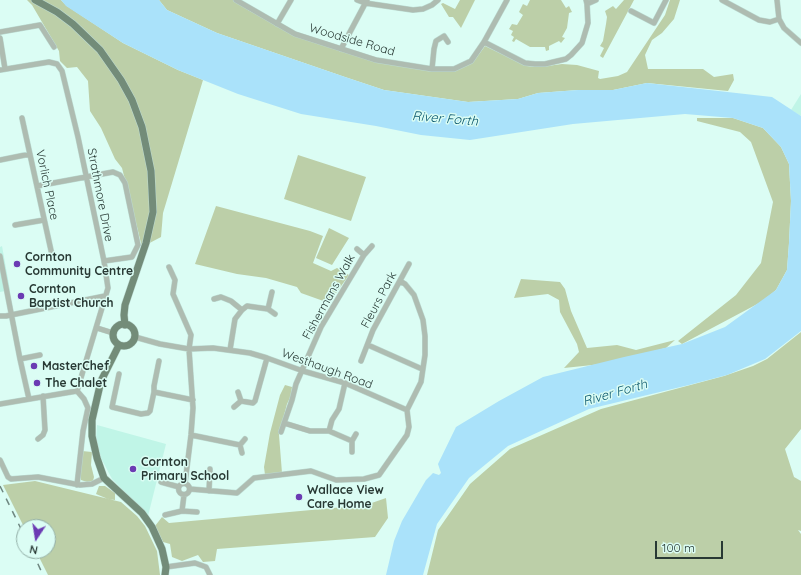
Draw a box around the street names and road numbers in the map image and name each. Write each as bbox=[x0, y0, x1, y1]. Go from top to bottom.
street label: Woodside Road bbox=[307, 21, 397, 59]
street label: Strathmore Drive bbox=[84, 147, 116, 243]
street label: Vorlich Place bbox=[33, 149, 61, 221]
street label: Fishermans Walk bbox=[300, 252, 358, 342]
street label: Fleurs Park bbox=[358, 269, 400, 331]
street label: Westhaugh Road bbox=[279, 346, 375, 392]

